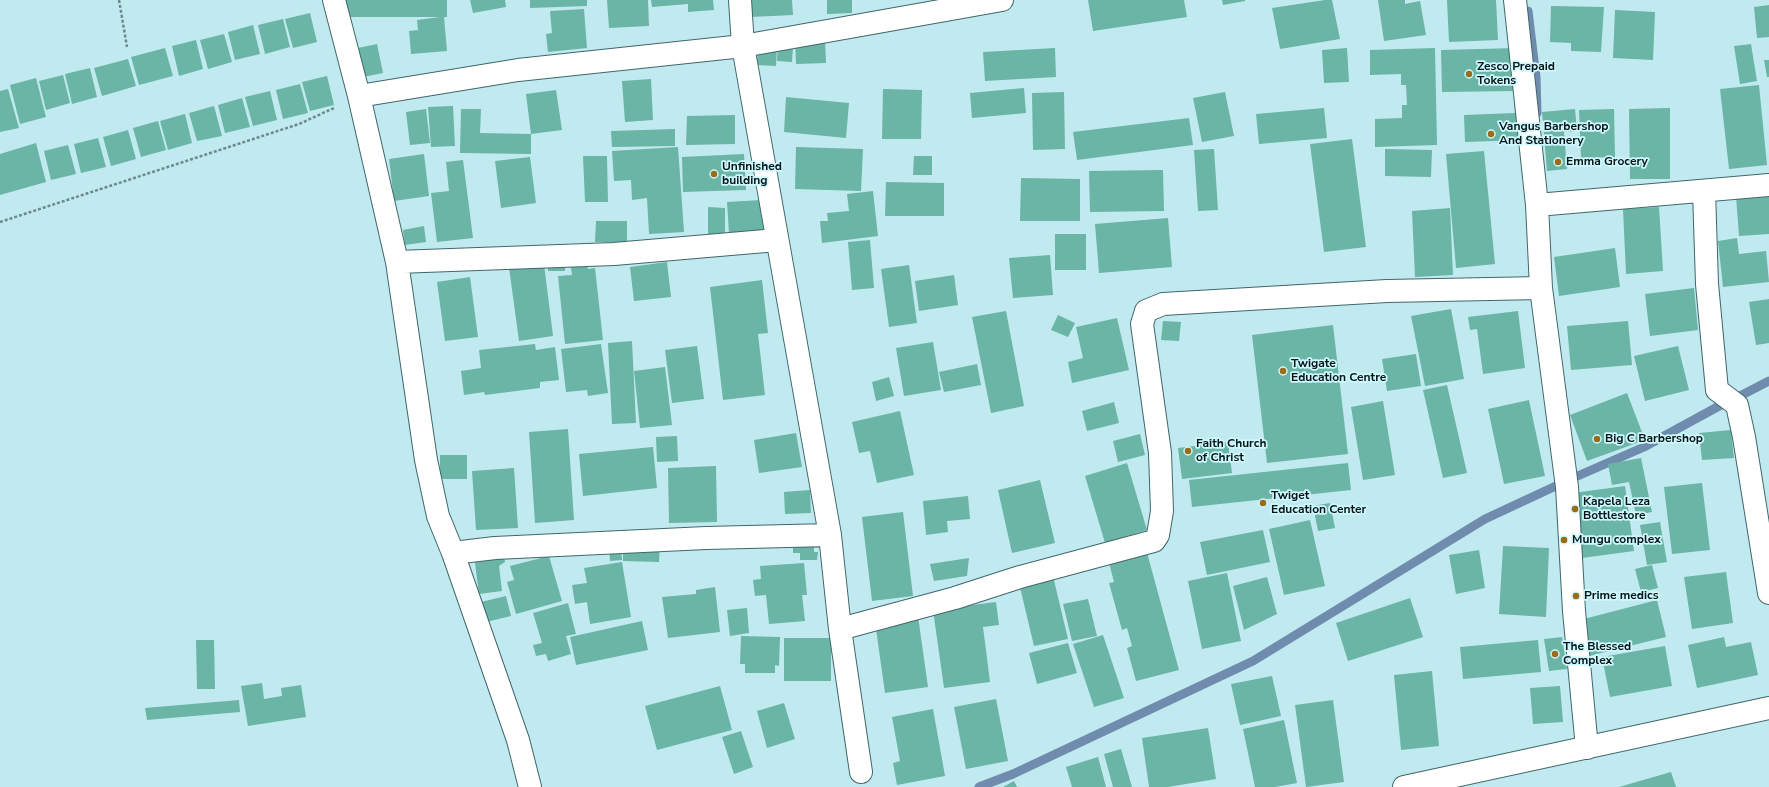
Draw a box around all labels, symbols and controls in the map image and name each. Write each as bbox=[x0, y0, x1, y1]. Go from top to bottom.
place label: Zesco Prepaid Tokens bbox=[1477, 60, 1555, 88]
marker: Zesco Prepaid Tokens bbox=[1464, 69, 1474, 79]
place label: Vangus Barbershop And Stationery bbox=[1499, 120, 1609, 148]
marker: Vangus Barbershop And Stationery bbox=[1486, 129, 1496, 139]
place label: Emma Grocery bbox=[1566, 155, 1648, 169]
marker: Emma Grocery bbox=[1553, 157, 1563, 167]
place label: Unfinished building bbox=[722, 160, 782, 188]
marker: Unfinished building bbox=[709, 169, 719, 179]
place label: Twigate Education Centre bbox=[1291, 357, 1386, 385]
marker: Twigate Education Centre bbox=[1278, 366, 1288, 376]
place label: Big C Barbershop bbox=[1605, 432, 1703, 446]
marker: Big C Barbershop bbox=[1592, 434, 1602, 444]
place label: Faith Church of Christ bbox=[1196, 437, 1266, 465]
marker: Faith Church of Christ bbox=[1183, 446, 1193, 456]
place label: Twiget Education Center bbox=[1271, 489, 1366, 517]
place label: Kapela Leza Bottlestore bbox=[1583, 495, 1650, 523]
marker: Twiget Education Center bbox=[1258, 498, 1268, 508]
marker: Kapela Leza Bottlestore bbox=[1570, 504, 1580, 514]
place label: Mungu complex bbox=[1572, 533, 1661, 547]
marker: Mungu complex bbox=[1559, 535, 1569, 545]
place label: Prime medics bbox=[1584, 589, 1659, 603]
marker: Prime medics bbox=[1571, 591, 1581, 601]
place label: The Blessed Complex bbox=[1563, 640, 1631, 668]
marker: The Blessed Complex bbox=[1550, 649, 1560, 659]

